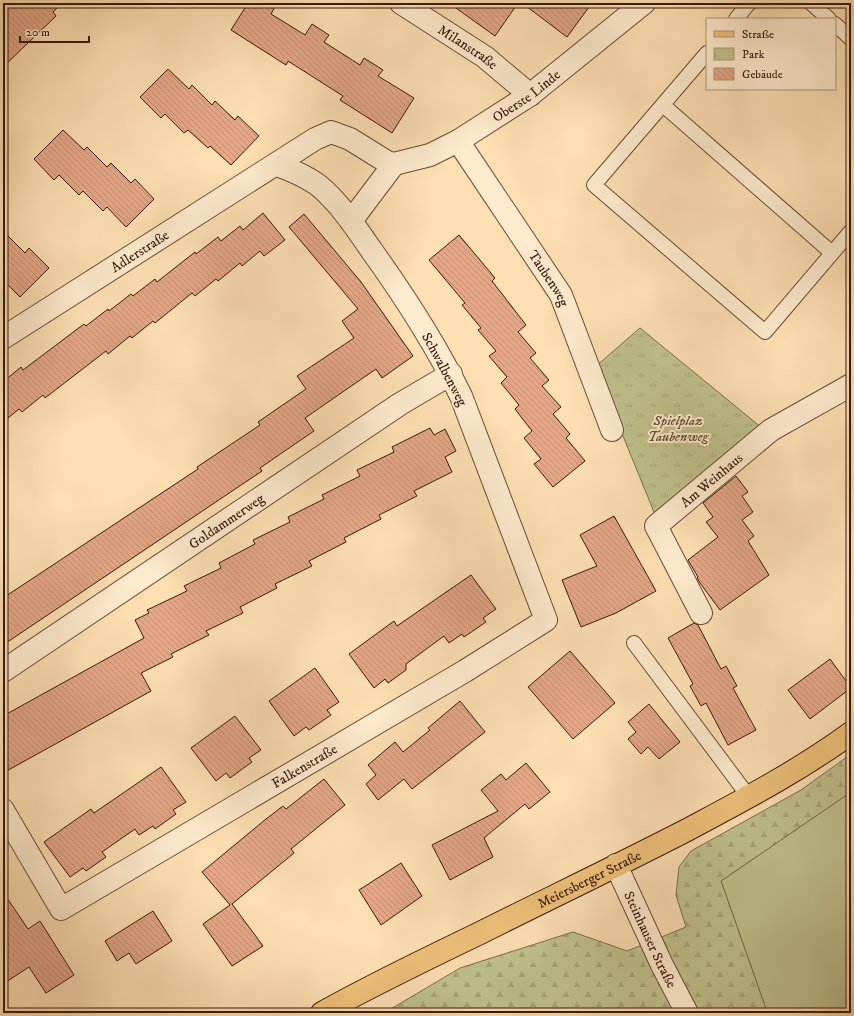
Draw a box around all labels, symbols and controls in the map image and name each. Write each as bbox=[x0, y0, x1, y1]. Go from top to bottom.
scale bar bbox=[20, 18, 89, 44]
legend bbox=[706, 18, 836, 90]
street label: Milanstraße bbox=[434, 21, 501, 74]
text: 20 m bbox=[26, 25, 50, 40]
text: Straße bbox=[742, 27, 774, 42]
text: Park bbox=[742, 47, 764, 62]
street label: Oberste Linde bbox=[489, 66, 565, 127]
text: Gebäude bbox=[742, 67, 783, 82]
street label: Adlerstraße bbox=[108, 226, 173, 277]
street label: Taubenweg bbox=[524, 247, 573, 309]
street label: Schwalbenweg bbox=[417, 330, 471, 410]
park label: Spielplaz Taubenweg bbox=[648, 412, 710, 446]
street label: Am Weinhaus bbox=[677, 449, 747, 512]
street label: Goldammerweg bbox=[185, 490, 268, 554]
street label: Falkenstraße bbox=[269, 740, 341, 793]
street label: Meiersberger Straße bbox=[535, 847, 645, 913]
street label: Steinhauser Straße bbox=[619, 889, 680, 991]

